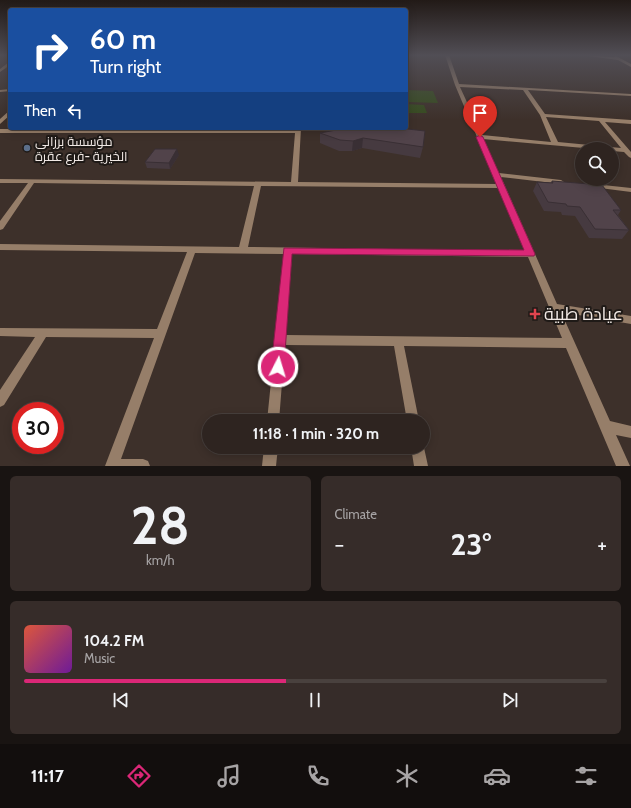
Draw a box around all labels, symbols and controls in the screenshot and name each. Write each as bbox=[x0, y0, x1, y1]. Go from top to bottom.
text: 60 m bbox=[90, 22, 156, 56]
icon: right bbox=[24, 24, 76, 76]
text: Turn right bbox=[90, 56, 161, 78]
pin bbox=[463, 96, 497, 137]
icon: left bbox=[64, 100, 86, 122]
text: Then bbox=[24, 102, 56, 120]
icon: arrive bbox=[469, 102, 491, 124]
place label: مؤسسة برزانى الخيرية -فرع عقرة bbox=[35, 133, 127, 165]
map controls bbox=[575, 142, 619, 186]
button: search bbox=[575, 142, 619, 186]
marker: مؤسسة برزانى الخيرية -فرع عقرة bbox=[22, 143, 32, 153]
place label: عيادة طبية bbox=[544, 303, 623, 325]
marker: عيادة طبية bbox=[529, 308, 541, 320]
position arrow bbox=[257, 346, 299, 388]
speed limit sign: 30 bbox=[12, 402, 64, 454]
text: 11:18 · 1 min · 320 m bbox=[253, 425, 379, 443]
text: 28 bbox=[131, 494, 190, 557]
text: Climate bbox=[335, 506, 377, 522]
text: 23° bbox=[450, 526, 491, 563]
text: − bbox=[335, 531, 344, 558]
text: + bbox=[597, 531, 607, 558]
text: km/h bbox=[146, 552, 174, 568]
text: 104.2 FM bbox=[84, 632, 144, 650]
text: Music bbox=[84, 650, 115, 666]
icon: previous bbox=[110, 689, 132, 711]
icon: pause bbox=[304, 689, 326, 711]
icon: next bbox=[499, 689, 521, 711]
icon: directions bbox=[125, 762, 153, 790]
icon: music bbox=[215, 762, 243, 790]
icon: phone bbox=[304, 762, 332, 790]
icon: climate bbox=[393, 762, 421, 790]
icon: car bbox=[483, 762, 511, 790]
icon: filters bbox=[572, 762, 600, 790]
text: 11:17 bbox=[31, 765, 64, 787]

